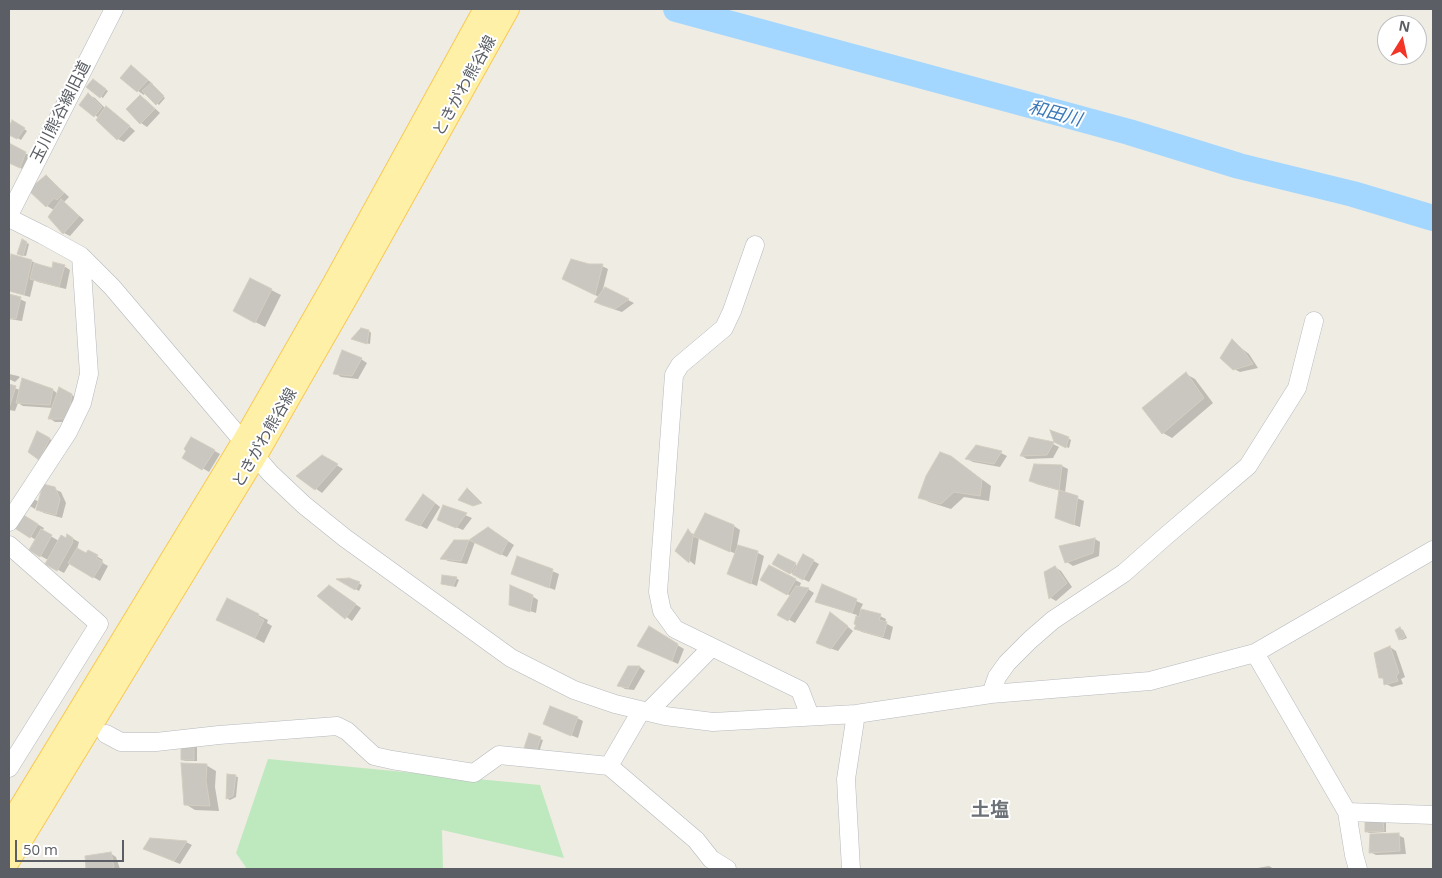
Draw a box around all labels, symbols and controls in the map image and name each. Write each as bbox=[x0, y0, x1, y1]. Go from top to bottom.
north arrow bbox=[1377, 15, 1427, 65]
text: N bbox=[1397, 15, 1412, 36]
street label: ときがわ熊谷線 bbox=[429, 32, 501, 140]
street label: 玉川熊谷線旧道 bbox=[27, 58, 95, 166]
water label: 和田川 bbox=[1026, 97, 1084, 131]
street label: ときがわ熊谷線 bbox=[229, 385, 301, 491]
district label: 土塩 bbox=[971, 800, 1009, 822]
scale bar bbox=[18, 830, 126, 862]
text: 50 m bbox=[23, 839, 58, 859]

